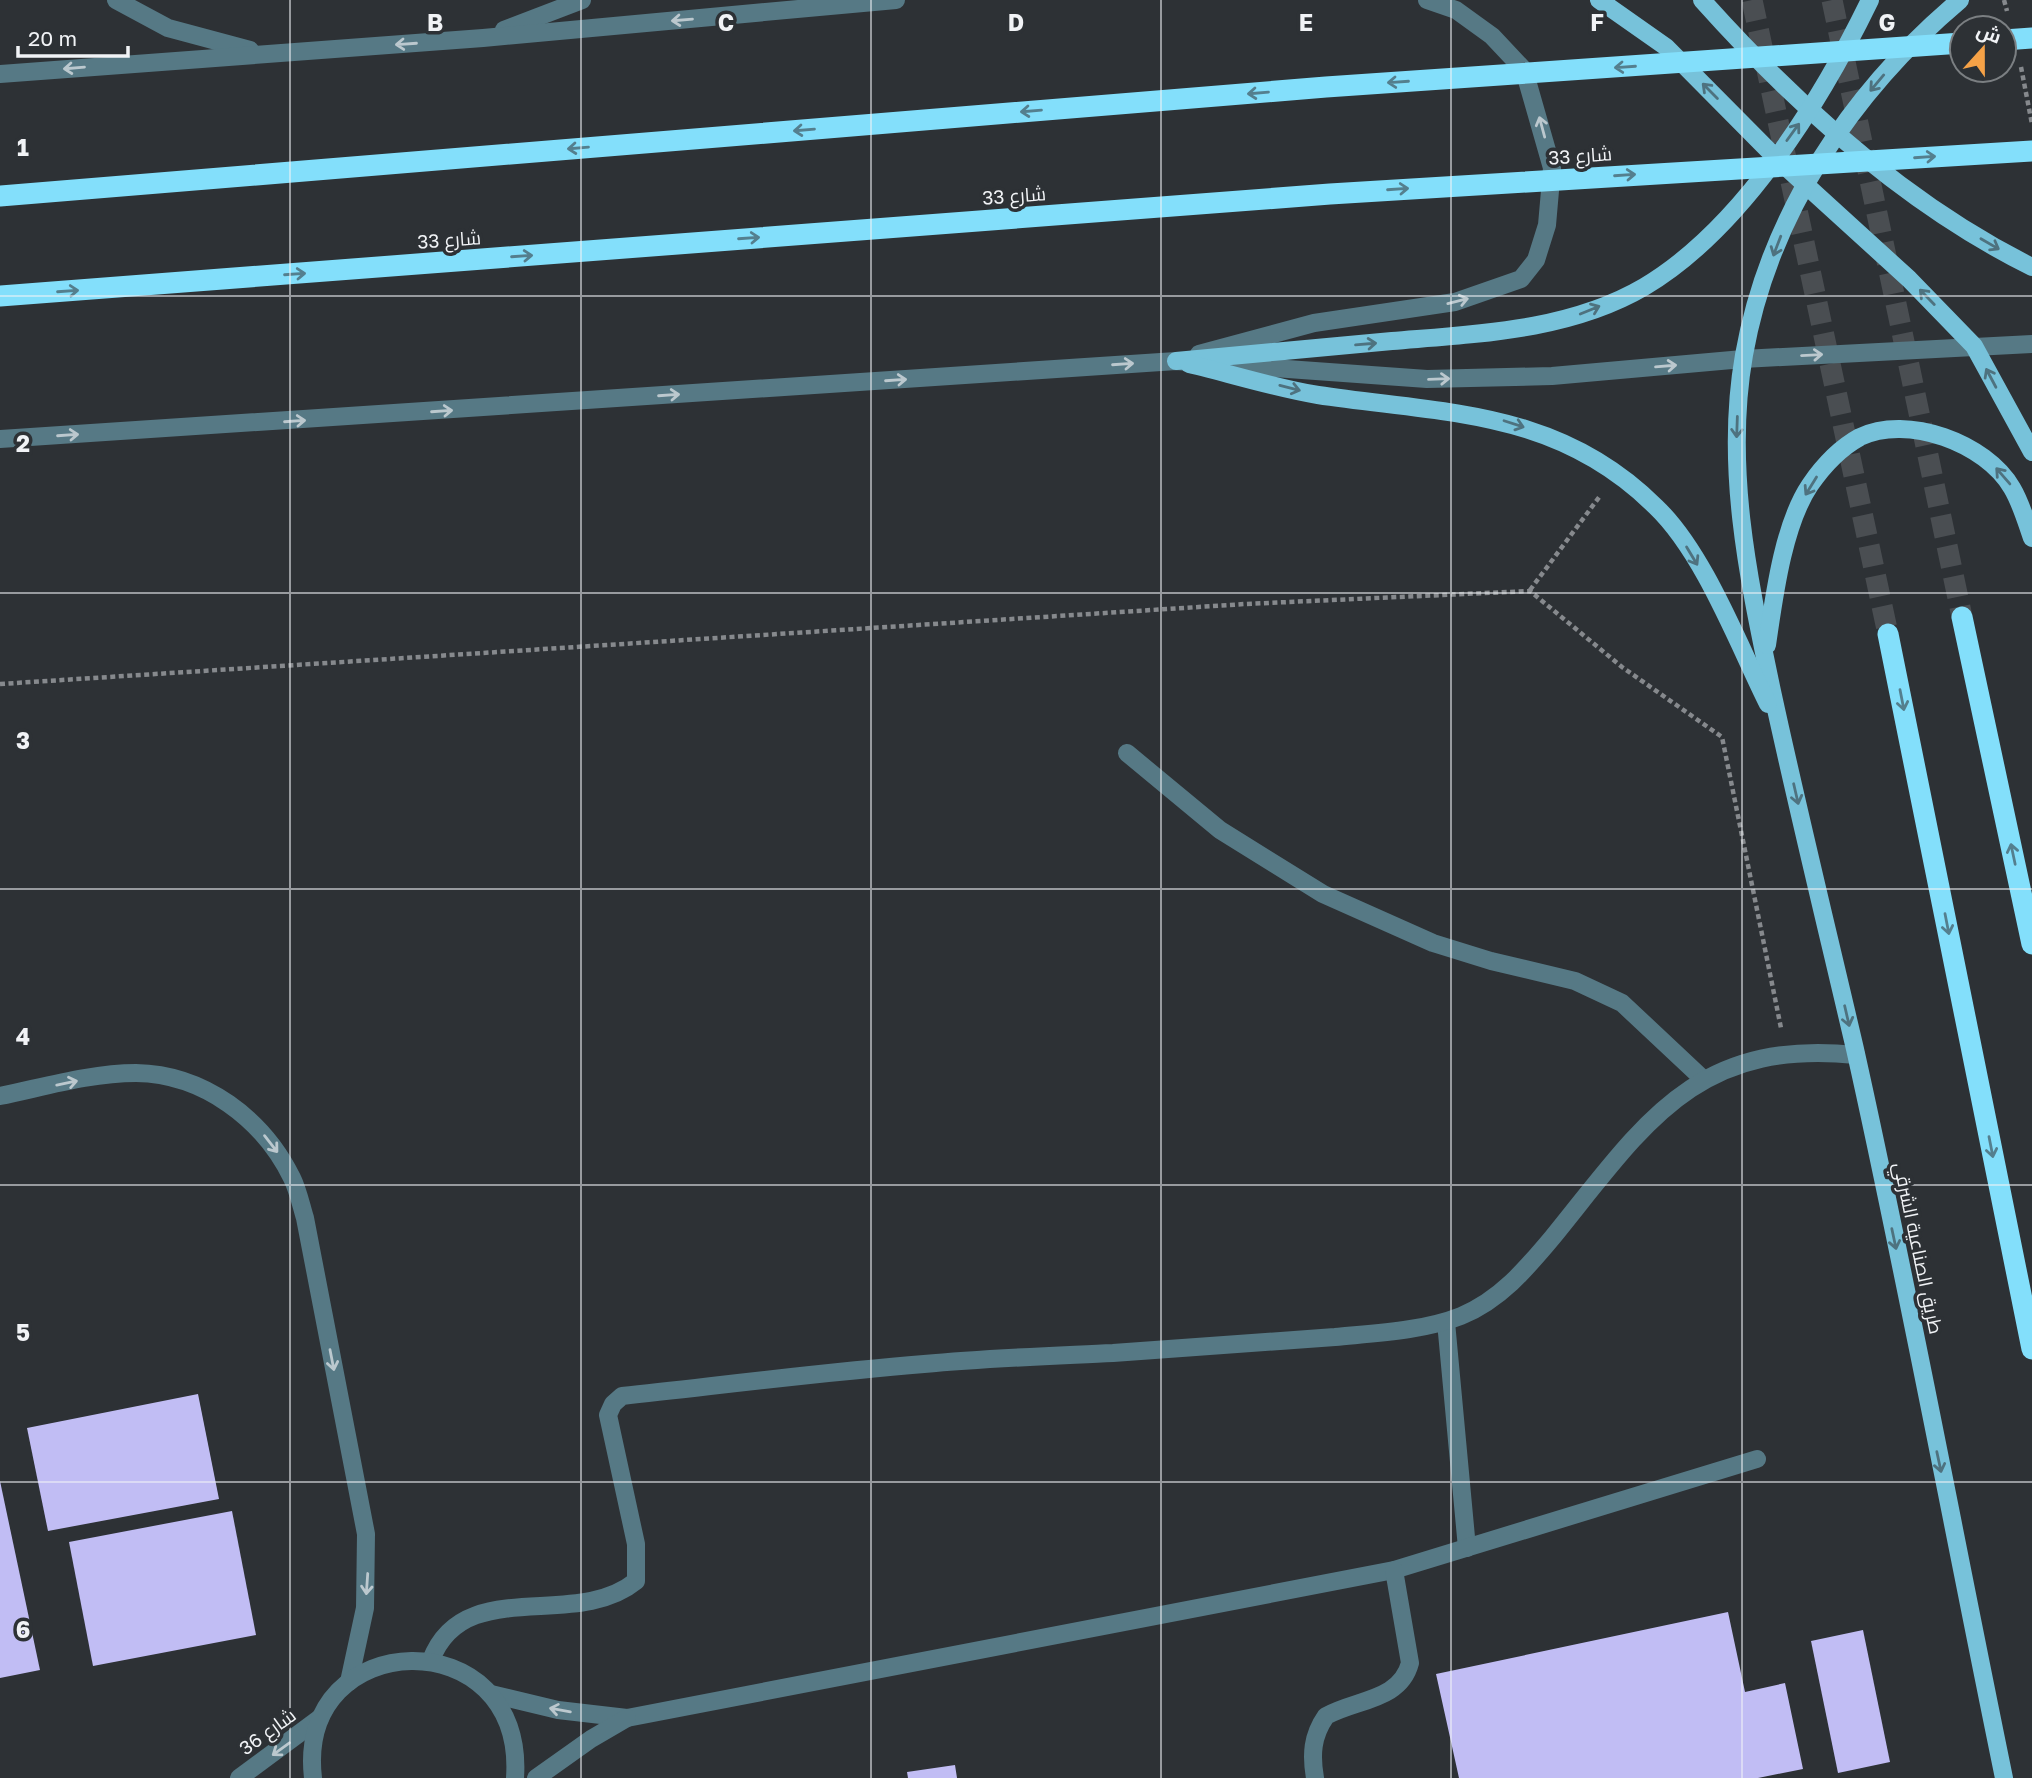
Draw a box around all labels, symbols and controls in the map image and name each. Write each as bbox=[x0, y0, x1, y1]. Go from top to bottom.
text: B bbox=[427, 8, 443, 36]
text: C bbox=[718, 8, 734, 36]
text: D bbox=[1008, 8, 1024, 36]
text: E bbox=[1299, 8, 1313, 36]
text: F bbox=[1590, 8, 1604, 36]
text: G bbox=[1879, 8, 1895, 36]
scale bar bbox=[18, 14, 128, 58]
one-way arrow bbox=[671, 14, 694, 27]
north arrow bbox=[1948, 14, 2018, 84]
text: ش bbox=[1973, 18, 2005, 49]
text: 20 m bbox=[28, 25, 77, 51]
one-way arrow bbox=[395, 37, 418, 50]
one-way arrow bbox=[1614, 61, 1637, 74]
one-way arrow bbox=[63, 62, 86, 75]
one-way arrow bbox=[1869, 73, 1885, 91]
one-way arrow bbox=[1387, 76, 1410, 89]
one-way arrow bbox=[1701, 83, 1718, 100]
one-way arrow bbox=[1247, 87, 1270, 100]
one-way arrow bbox=[1020, 105, 1043, 118]
one-way arrow bbox=[1534, 116, 1547, 138]
one-way arrow bbox=[1786, 123, 1801, 142]
one-way arrow bbox=[794, 124, 816, 137]
text: 1 bbox=[17, 133, 29, 161]
street label: شارع 33 bbox=[1547, 141, 1613, 172]
one-way arrow bbox=[567, 142, 589, 155]
one-way arrow bbox=[1914, 150, 1936, 163]
one-way arrow bbox=[1613, 169, 1636, 182]
street label: شارع 33 bbox=[981, 181, 1047, 212]
one-way arrow bbox=[1386, 183, 1409, 196]
street label: شارع 33 bbox=[416, 225, 482, 256]
one-way arrow bbox=[737, 232, 760, 245]
one-way arrow bbox=[1770, 235, 1783, 257]
one-way arrow bbox=[1980, 237, 2000, 251]
one-way arrow bbox=[510, 249, 532, 262]
one-way arrow bbox=[283, 267, 306, 280]
one-way arrow bbox=[56, 284, 79, 297]
one-way arrow bbox=[1918, 289, 1935, 306]
one-way arrow bbox=[1446, 294, 1469, 307]
one-way arrow bbox=[1579, 302, 1600, 315]
one-way arrow bbox=[1354, 337, 1377, 350]
one-way arrow bbox=[1800, 348, 1822, 361]
one-way arrow bbox=[1111, 357, 1134, 370]
one-way arrow bbox=[1655, 359, 1677, 372]
one-way arrow bbox=[1983, 368, 1997, 388]
one-way arrow bbox=[1428, 372, 1451, 386]
one-way arrow bbox=[884, 373, 907, 386]
one-way arrow bbox=[1278, 382, 1301, 396]
one-way arrow bbox=[657, 389, 680, 402]
one-way arrow bbox=[430, 404, 453, 417]
one-way arrow bbox=[283, 414, 306, 427]
one-way arrow bbox=[1731, 415, 1744, 438]
one-way arrow bbox=[1503, 419, 1525, 432]
one-way arrow bbox=[56, 428, 79, 441]
text: 2 bbox=[16, 429, 30, 457]
one-way arrow bbox=[1995, 468, 2011, 486]
one-way arrow bbox=[1804, 476, 1818, 496]
one-way arrow bbox=[1685, 546, 1700, 565]
one-way arrow bbox=[1895, 688, 1909, 711]
text: 3 bbox=[16, 726, 30, 754]
one-way arrow bbox=[1790, 783, 1803, 805]
one-way arrow bbox=[2005, 843, 2019, 866]
one-way arrow bbox=[1940, 912, 1954, 935]
one-way arrow bbox=[1841, 1004, 1854, 1027]
text: 4 bbox=[16, 1022, 30, 1050]
one-way arrow bbox=[55, 1075, 78, 1089]
one-way arrow bbox=[263, 1134, 278, 1152]
one-way arrow bbox=[1985, 1135, 1999, 1158]
street label: طريق الصناعية الشرقي bbox=[1886, 1160, 1948, 1337]
one-way arrow bbox=[1887, 1227, 1901, 1250]
text: 5 bbox=[16, 1318, 30, 1346]
one-way arrow bbox=[326, 1348, 340, 1371]
one-way arrow bbox=[1933, 1450, 1947, 1473]
one-way arrow bbox=[360, 1573, 373, 1595]
text: 6 bbox=[16, 1615, 30, 1643]
street label: شارع 36 bbox=[234, 1703, 301, 1762]
one-way arrow bbox=[549, 1703, 572, 1716]
one-way arrow bbox=[271, 1741, 290, 1756]

